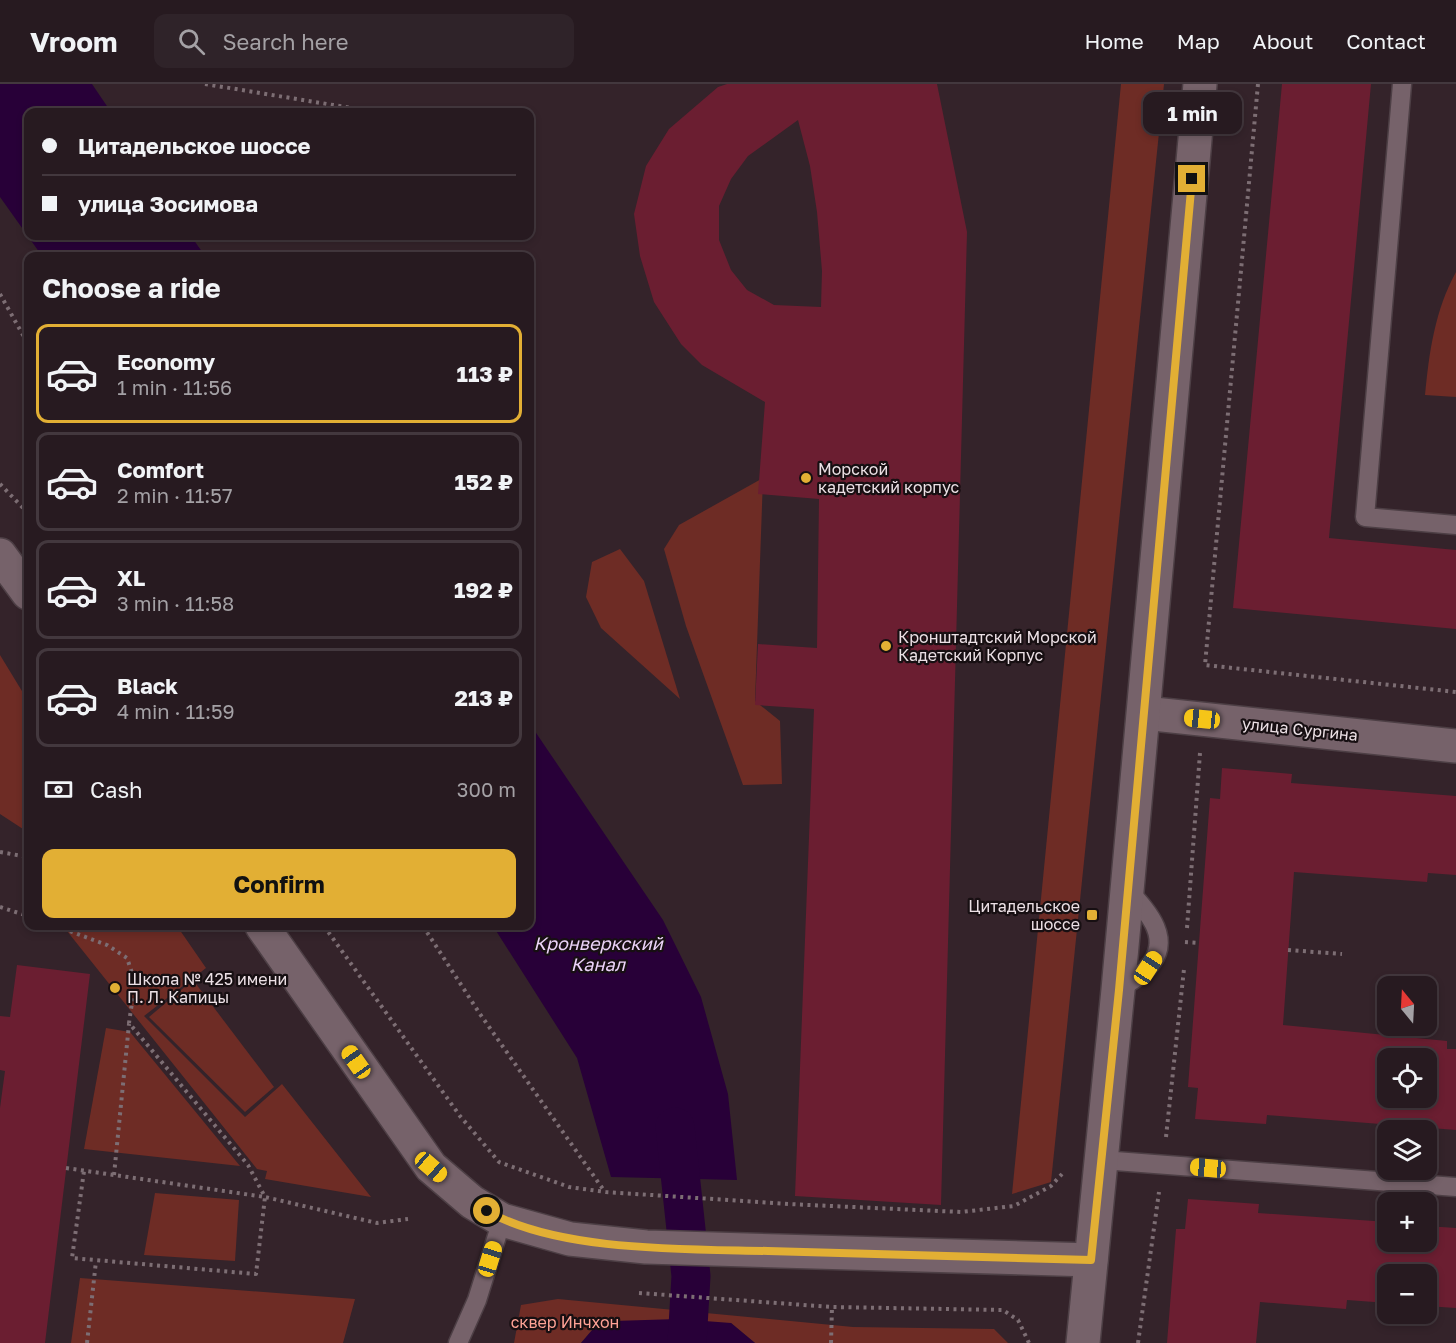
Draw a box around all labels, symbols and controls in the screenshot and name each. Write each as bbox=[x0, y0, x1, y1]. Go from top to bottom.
search box bbox=[154, 14, 574, 68]
text: Vroom bbox=[30, 25, 118, 58]
icon: search bbox=[175, 25, 208, 58]
text: Search here bbox=[223, 28, 349, 55]
text: Home bbox=[1084, 28, 1144, 54]
text: Map bbox=[1177, 28, 1220, 54]
text: About bbox=[1253, 28, 1313, 54]
text: Contact bbox=[1346, 28, 1426, 54]
callout: 1 min bbox=[1142, 92, 1242, 134]
text: 1 min bbox=[1167, 101, 1218, 125]
text: Цитадельское шоссе bbox=[78, 132, 311, 159]
route end bbox=[1178, 165, 1205, 192]
text: улица Зосимова bbox=[78, 190, 258, 217]
text: Choose a ride bbox=[42, 272, 221, 304]
icon: car bbox=[45, 347, 99, 401]
text: Economy bbox=[117, 348, 215, 375]
text: 113 ₽ bbox=[457, 360, 513, 387]
text: 1 min · 11:56 bbox=[117, 375, 232, 399]
icon: car bbox=[45, 455, 99, 509]
text: Comfort bbox=[117, 456, 204, 483]
place label: Морской кадетский корпус bbox=[818, 459, 960, 497]
text: 152 ₽ bbox=[454, 468, 513, 495]
marker: Морской кадетский корпус bbox=[799, 471, 813, 485]
text: 2 min · 11:57 bbox=[117, 483, 233, 507]
icon: car bbox=[45, 563, 99, 617]
text: XL bbox=[117, 564, 145, 591]
text: 192 ₽ bbox=[454, 576, 513, 603]
text: 3 min · 11:58 bbox=[117, 591, 234, 615]
place label: Кронштадтский Морской Кадетский Корпус bbox=[898, 627, 1097, 665]
marker: Кронштадтский Морской Кадетский Корпус bbox=[879, 639, 893, 653]
icon: car bbox=[45, 671, 99, 725]
text: Black bbox=[117, 672, 178, 699]
text: 213 ₽ bbox=[454, 684, 513, 711]
text: 4 min · 11:59 bbox=[117, 699, 235, 723]
car bbox=[1183, 708, 1221, 730]
street label: улица Сургина bbox=[1241, 713, 1359, 745]
icon: cash bbox=[42, 773, 75, 806]
text: Cash bbox=[90, 776, 143, 803]
text: 300 m bbox=[457, 777, 516, 801]
button: Confirm bbox=[42, 849, 516, 918]
place label: Цитадельское шоссе bbox=[968, 896, 1080, 934]
marker: Цитадельское шоссе bbox=[1085, 908, 1099, 922]
water label: Кронверкский Канал bbox=[533, 932, 664, 975]
car bbox=[1131, 948, 1165, 988]
place label: Школа № 425 имени П. Л. Капицы bbox=[127, 969, 287, 1007]
north arrow bbox=[1377, 976, 1437, 1036]
map controls bbox=[1377, 976, 1437, 1324]
marker: Школа № 425 имени П. Л. Капицы bbox=[108, 981, 122, 995]
car bbox=[338, 1042, 374, 1082]
button: locate bbox=[1377, 1048, 1437, 1108]
button: layers bbox=[1377, 1120, 1437, 1180]
car bbox=[412, 1148, 450, 1186]
car bbox=[1189, 1157, 1227, 1179]
button: + bbox=[1377, 1192, 1437, 1252]
route start bbox=[473, 1197, 500, 1224]
car bbox=[476, 1239, 504, 1279]
button: − bbox=[1377, 1264, 1437, 1324]
park label: сквер Инчхон bbox=[511, 1312, 619, 1332]

